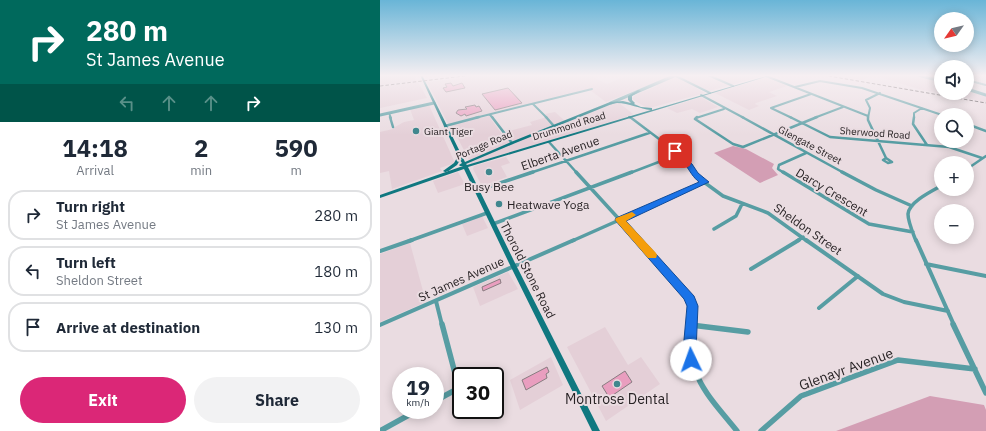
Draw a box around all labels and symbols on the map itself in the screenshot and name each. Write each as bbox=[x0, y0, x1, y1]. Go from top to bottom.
north arrow bbox=[934, 12, 974, 52]
street label: Drummond Road bbox=[531, 109, 607, 143]
street label: Glengate Street bbox=[776, 123, 844, 167]
street label: Sherwood Road bbox=[839, 124, 911, 142]
place label: Giant Tiger bbox=[424, 125, 473, 138]
marker: Giant Tiger bbox=[411, 126, 421, 136]
street label: Portage Road bbox=[454, 127, 514, 163]
street label: Elberta Avenue bbox=[519, 132, 601, 173]
pin bbox=[658, 134, 692, 168]
street label: Darcy Crescent bbox=[793, 165, 871, 219]
marker: Busy Bee bbox=[484, 167, 494, 177]
place label: Busy Bee bbox=[464, 179, 514, 194]
place label: Heatwave Yoga bbox=[507, 197, 590, 212]
marker: Heatwave Yoga bbox=[494, 199, 504, 209]
street label: Sheldon Street bbox=[771, 200, 845, 258]
street label: Thorold Stone Road bbox=[497, 219, 559, 321]
street label: St James Avenue bbox=[416, 253, 507, 305]
position arrow bbox=[670, 339, 712, 381]
street label: Glenayr Avenue bbox=[797, 344, 896, 394]
speed limit sign: 30 bbox=[452, 367, 504, 419]
marker: Montrose Dental bbox=[612, 379, 622, 389]
place label: Montrose Dental bbox=[565, 390, 669, 408]

